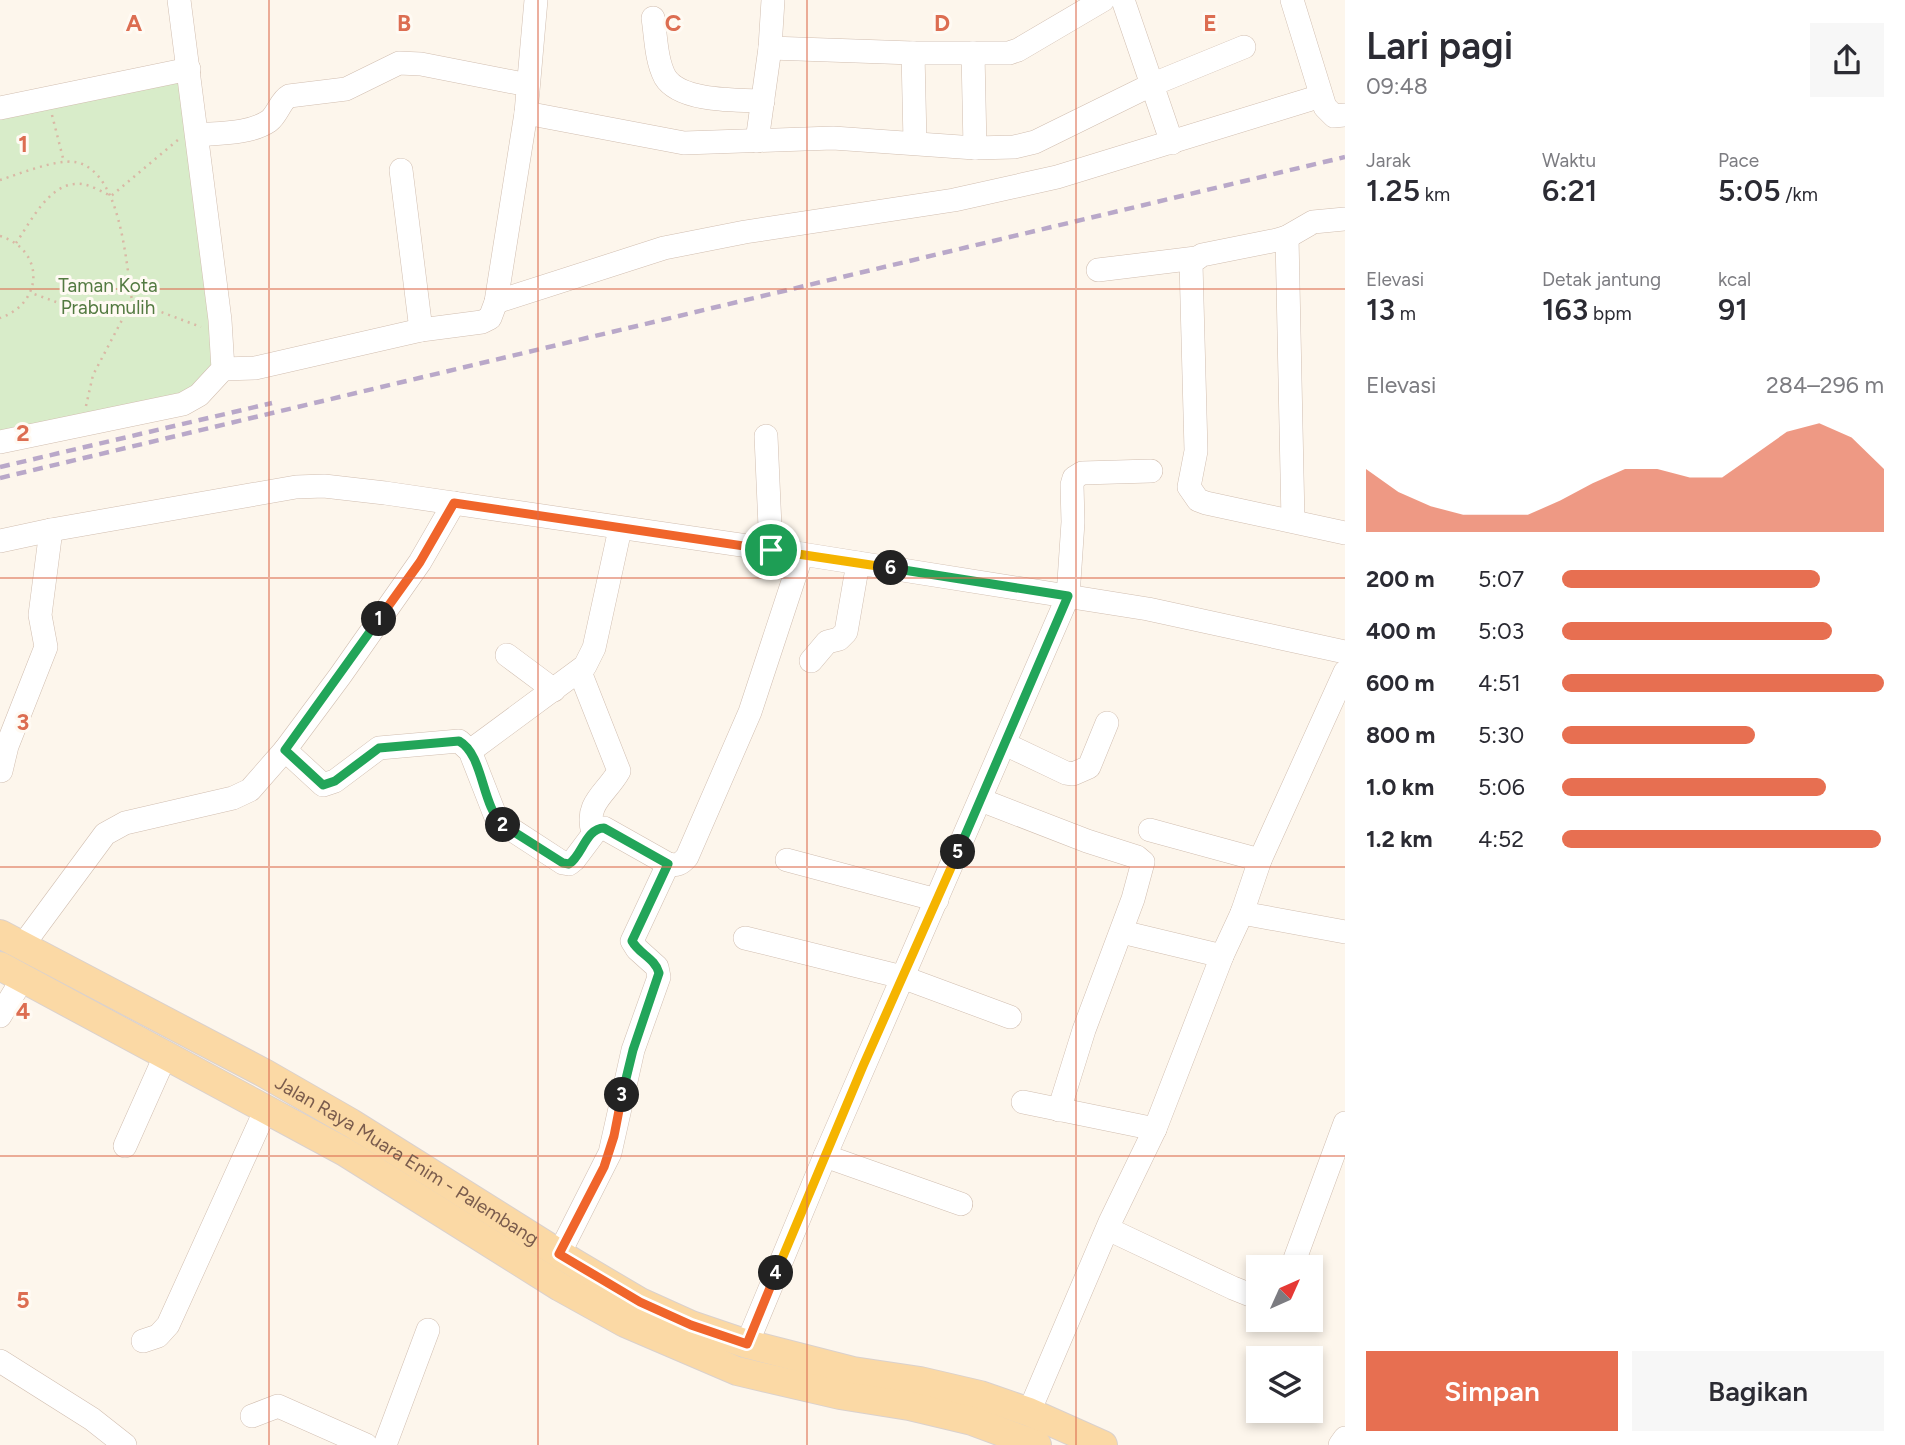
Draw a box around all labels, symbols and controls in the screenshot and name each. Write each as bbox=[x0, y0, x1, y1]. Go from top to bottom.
text: A bbox=[126, 9, 143, 37]
text: B bbox=[397, 9, 411, 37]
text: C bbox=[665, 9, 682, 37]
text: D bbox=[934, 9, 950, 37]
text: E bbox=[1203, 9, 1217, 37]
text: Lari pagi bbox=[1366, 23, 1513, 69]
button: share bbox=[1810, 23, 1884, 97]
text: 09:48 bbox=[1366, 72, 1428, 100]
text: 1 bbox=[18, 130, 28, 158]
text: Jarak bbox=[1366, 149, 1411, 172]
text: Waktu bbox=[1542, 149, 1596, 172]
text: Pace bbox=[1718, 149, 1759, 172]
text: 1.25 bbox=[1366, 172, 1420, 209]
text: 6:21 bbox=[1542, 172, 1597, 209]
text: 5:05 bbox=[1718, 172, 1781, 209]
text: km bbox=[1420, 183, 1450, 206]
text: /km bbox=[1781, 183, 1818, 206]
text: Elevasi bbox=[1366, 268, 1424, 291]
text: Detak jantung bbox=[1542, 268, 1661, 291]
text: kcal bbox=[1718, 268, 1751, 291]
park label: Taman Kota Prabumulih bbox=[58, 274, 158, 319]
text: 13 bbox=[1366, 291, 1395, 328]
text: 163 bbox=[1542, 291, 1588, 328]
text: 91 bbox=[1718, 291, 1748, 328]
text: m bbox=[1395, 302, 1416, 325]
text: bpm bbox=[1588, 302, 1632, 325]
text: Elevasi bbox=[1366, 371, 1436, 399]
text: 284–296 m bbox=[1766, 371, 1884, 399]
text: 2 bbox=[16, 419, 30, 447]
pin bbox=[741, 520, 801, 580]
icon: arrive bbox=[752, 531, 790, 569]
pin: 6 bbox=[874, 550, 908, 586]
text: 6 bbox=[885, 556, 896, 579]
text: 200 m bbox=[1366, 565, 1435, 593]
text: 5:07 bbox=[1478, 565, 1524, 593]
pin: 1 bbox=[362, 602, 396, 636]
text: 1 bbox=[374, 607, 383, 630]
text: 400 m bbox=[1366, 617, 1436, 645]
text: 5:03 bbox=[1478, 617, 1524, 645]
text: 600 m bbox=[1366, 669, 1435, 697]
text: 4:51 bbox=[1478, 669, 1521, 697]
text: 3 bbox=[17, 708, 29, 736]
text: 800 m bbox=[1366, 721, 1435, 749]
text: 5:30 bbox=[1478, 721, 1524, 749]
text: 1.0 km bbox=[1366, 773, 1434, 801]
text: 5:06 bbox=[1478, 773, 1525, 801]
pin: 2 bbox=[486, 808, 520, 842]
text: 2 bbox=[497, 813, 508, 836]
text: 1.2 km bbox=[1366, 825, 1433, 853]
text: 4:52 bbox=[1478, 825, 1524, 853]
pin: 5 bbox=[940, 834, 976, 870]
text: 5 bbox=[952, 840, 963, 863]
text: 4 bbox=[16, 997, 30, 1025]
street label: Jalan Raya Muara Enim - Palembang bbox=[271, 1071, 543, 1250]
pin: 3 bbox=[604, 1078, 640, 1112]
text: 3 bbox=[616, 1083, 627, 1106]
north arrow bbox=[1246, 1255, 1323, 1332]
map controls bbox=[1246, 1255, 1323, 1423]
pin: 4 bbox=[758, 1256, 794, 1290]
text: 4 bbox=[769, 1261, 782, 1284]
text: 5 bbox=[16, 1286, 30, 1314]
button: layers bbox=[1246, 1346, 1323, 1423]
button: Simpan bbox=[1366, 1351, 1618, 1431]
button: Bagikan bbox=[1632, 1351, 1884, 1431]

